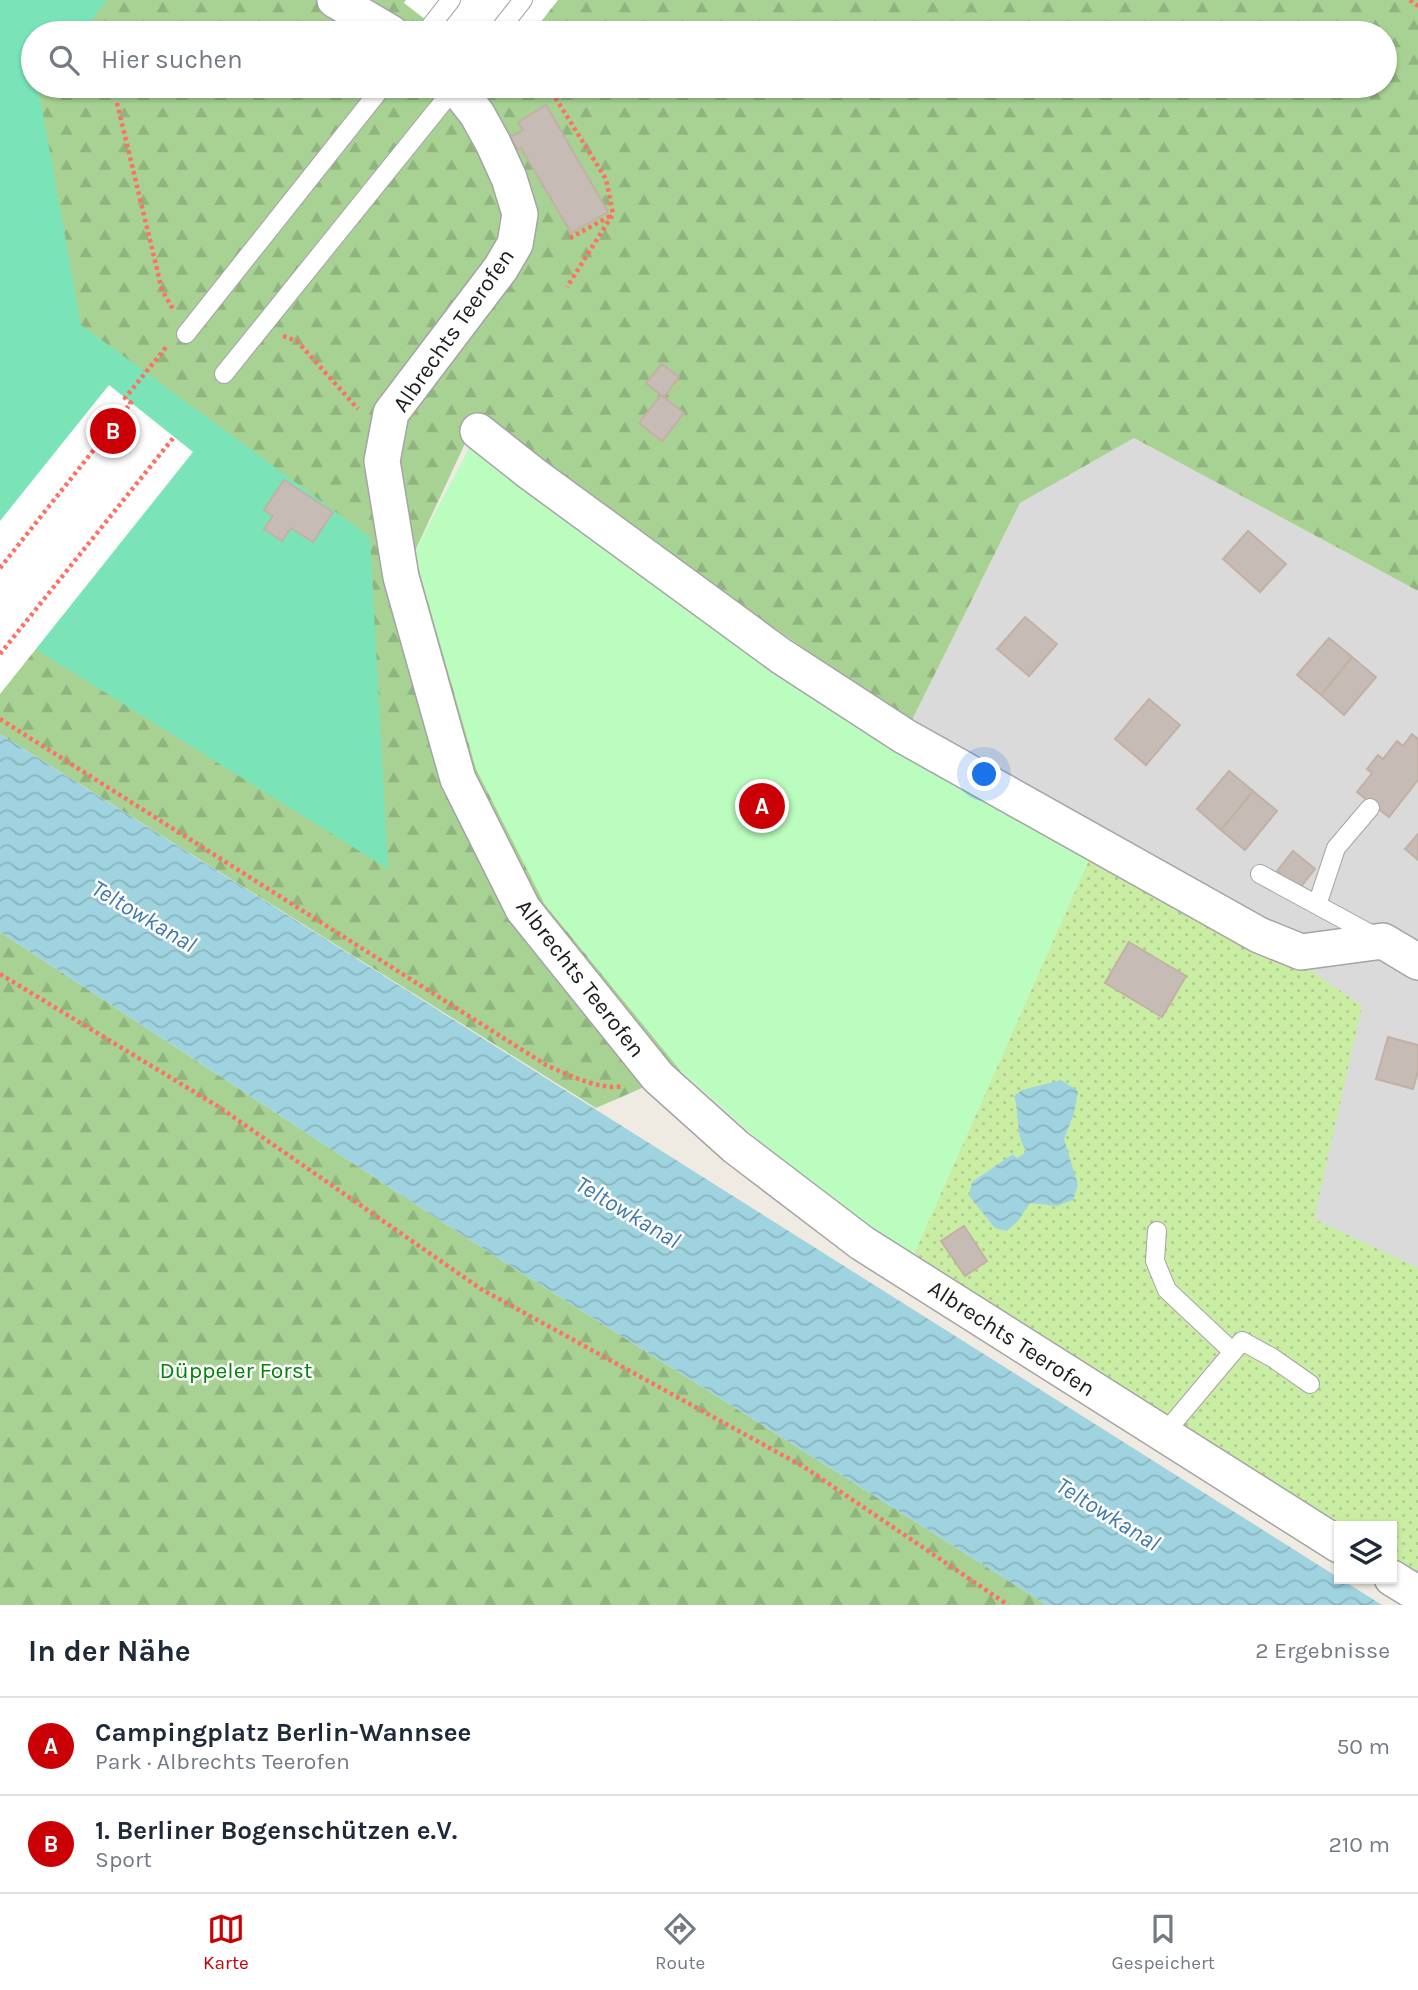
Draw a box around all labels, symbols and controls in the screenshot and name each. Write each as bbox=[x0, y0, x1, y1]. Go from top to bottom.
search box bbox=[21, 21, 1397, 98]
icon: search bbox=[45, 41, 83, 79]
text: Hier suchen bbox=[101, 44, 243, 75]
street label: Albrechts Teerofen bbox=[387, 243, 520, 417]
pin: B bbox=[90, 405, 136, 457]
your location bbox=[967, 757, 1001, 791]
pin: A bbox=[739, 780, 785, 832]
water label: Teltowkanal bbox=[86, 874, 202, 958]
street label: Albrechts Teerofen bbox=[510, 894, 651, 1063]
water label: Teltowkanal bbox=[570, 1170, 686, 1254]
street label: Albrechts Teerofen bbox=[923, 1274, 1100, 1402]
park label: Düppeler Forst bbox=[160, 1357, 313, 1384]
water label: Teltowkanal bbox=[1051, 1471, 1165, 1557]
map controls bbox=[1334, 1521, 1397, 1584]
button: layers bbox=[1334, 1521, 1397, 1584]
text: In der Nähe bbox=[28, 1633, 191, 1669]
text: 2 Ergebnisse bbox=[1255, 1637, 1390, 1664]
text: Campingplatz Berlin-Wannsee bbox=[95, 1717, 471, 1748]
text: A bbox=[44, 1733, 58, 1760]
text: 50 m bbox=[1336, 1733, 1390, 1760]
text: Park · Albrechts Teerofen bbox=[95, 1748, 350, 1775]
text: 1. Berliner Bogenschützen e.V. bbox=[95, 1815, 457, 1846]
text: B bbox=[44, 1831, 58, 1858]
text: 210 m bbox=[1328, 1831, 1390, 1858]
text: Sport bbox=[95, 1846, 152, 1873]
tab: Karte bbox=[203, 1910, 249, 1974]
tab: Route bbox=[655, 1910, 705, 1974]
tab: Gespeichert bbox=[1111, 1910, 1215, 1974]

